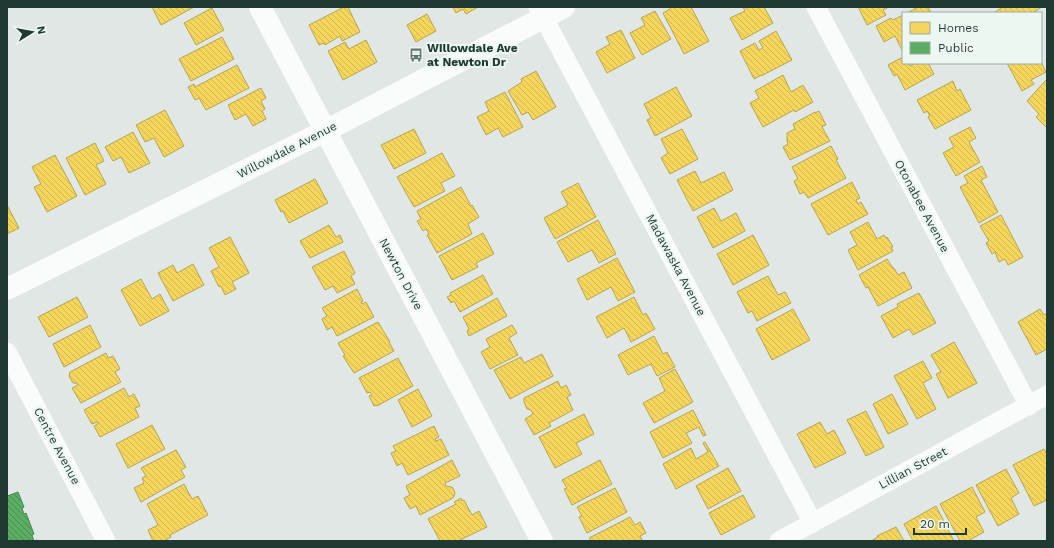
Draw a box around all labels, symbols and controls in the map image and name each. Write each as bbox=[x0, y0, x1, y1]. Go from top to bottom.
north arrow bbox=[12, 12, 52, 52]
legend bbox=[902, 12, 1042, 64]
text: Homes bbox=[938, 21, 979, 35]
text: N bbox=[34, 25, 48, 35]
place label: Willowdale Ave at Newton Dr bbox=[427, 41, 518, 69]
text: Public bbox=[938, 41, 974, 55]
bus stop icon: Willowdale Ave at Newton Dr bbox=[408, 47, 424, 63]
street label: Willowdale Avenue bbox=[235, 119, 339, 181]
street label: Otonabee Avenue bbox=[892, 157, 952, 255]
street label: Madawaska Avenue bbox=[643, 212, 709, 318]
street label: Newton Drive bbox=[376, 236, 426, 312]
street label: Centre Avenue bbox=[31, 405, 83, 487]
street label: Lillian Street bbox=[876, 444, 950, 492]
scale bar bbox=[914, 510, 966, 536]
text: 20 m bbox=[920, 517, 950, 531]

